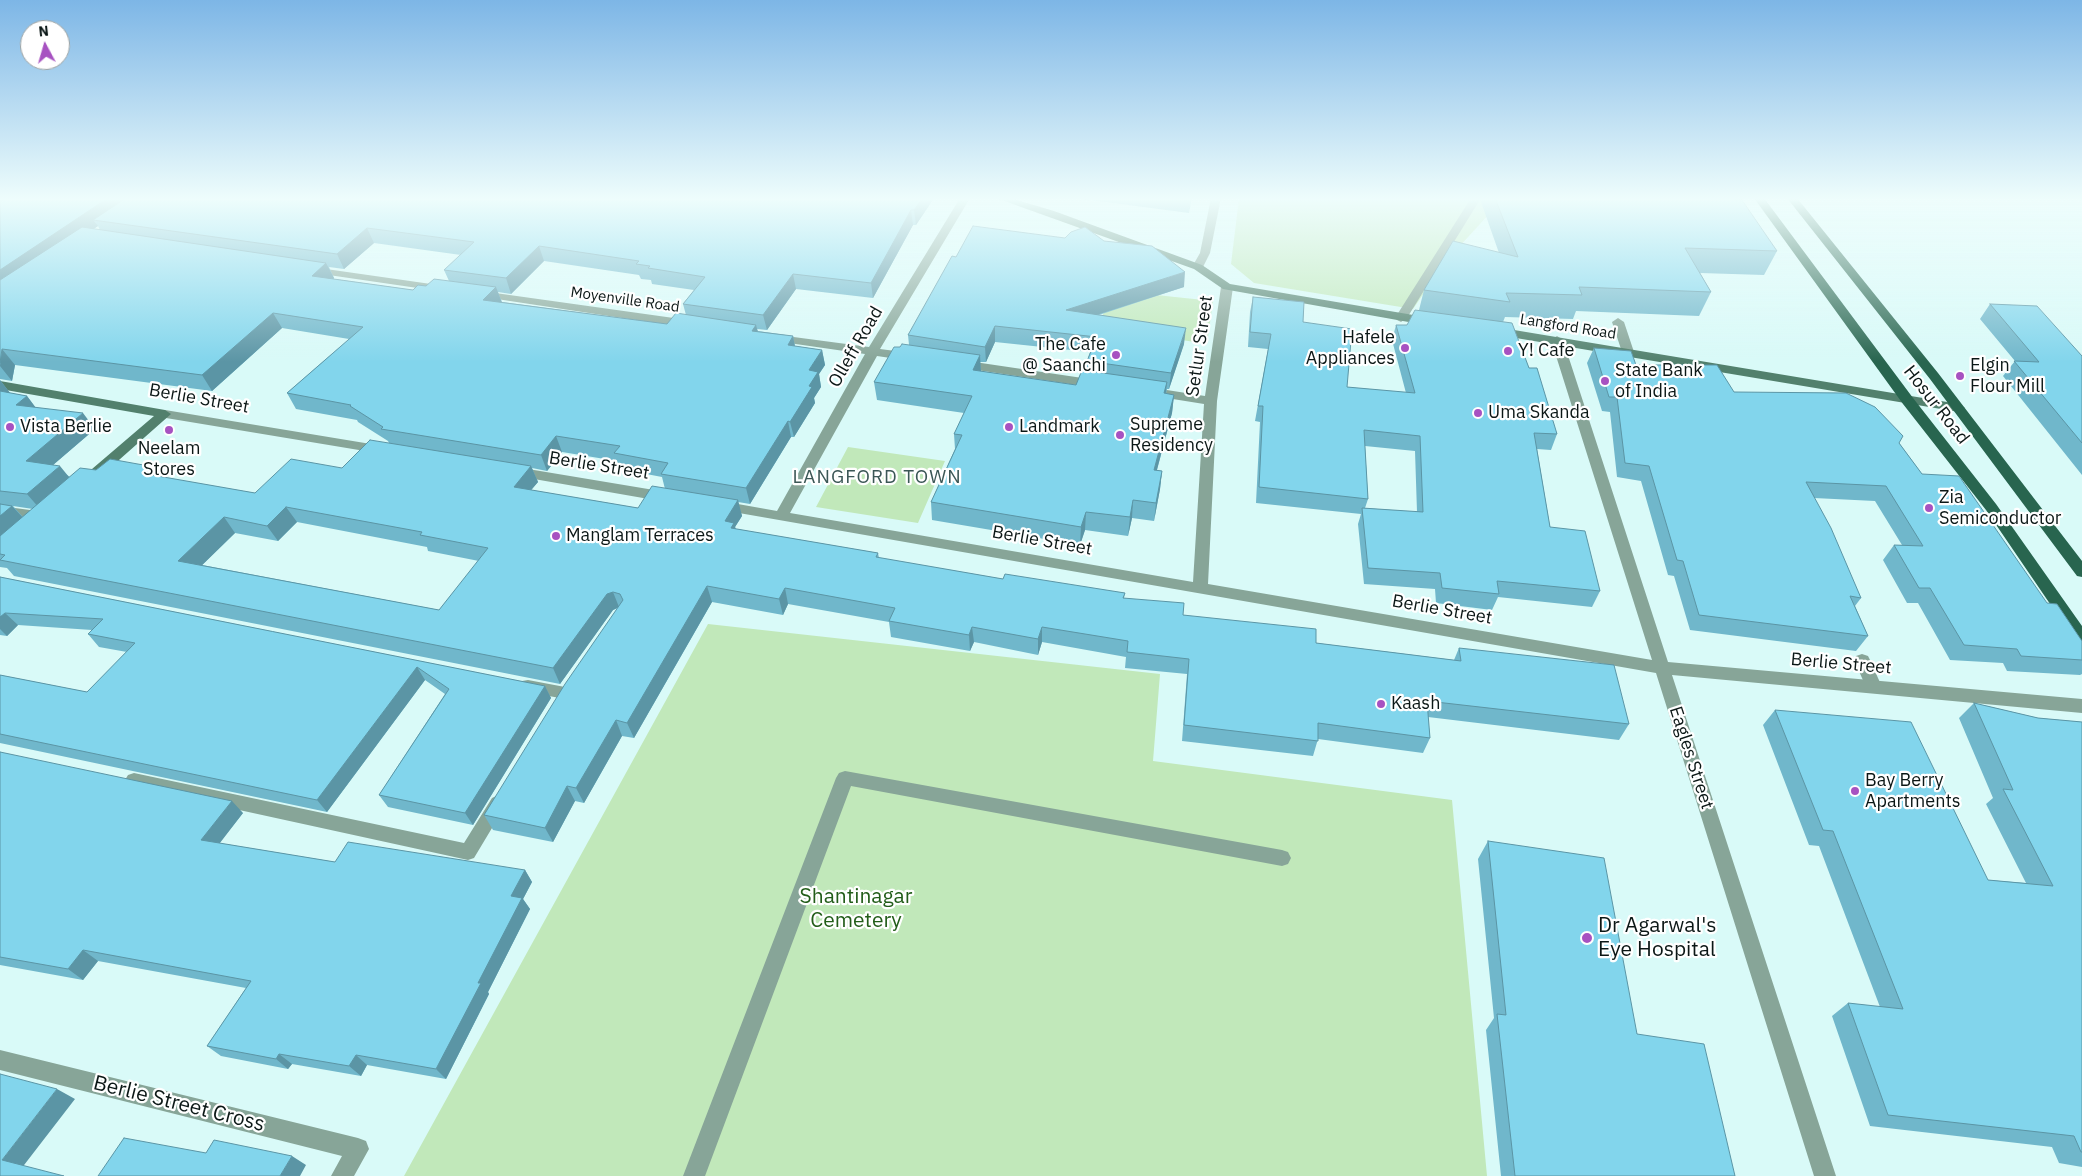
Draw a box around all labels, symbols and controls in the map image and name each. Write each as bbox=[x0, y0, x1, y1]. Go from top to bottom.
north arrow bbox=[20, 20, 70, 70]
text: N bbox=[38, 22, 50, 41]
street label: Moyenville Road bbox=[569, 283, 681, 317]
street label: Setlur Street bbox=[1182, 294, 1218, 398]
street label: Olleff Road bbox=[824, 303, 888, 391]
street label: Langford Road bbox=[1519, 311, 1617, 343]
place label: Hafele Appliances bbox=[1306, 327, 1395, 369]
place label: The Cafe @ Saanchi bbox=[1022, 334, 1106, 376]
place label: Y! Cafe bbox=[1518, 340, 1574, 362]
marker: Hafele Appliances bbox=[1399, 342, 1411, 354]
marker: Y! Cafe bbox=[1502, 345, 1514, 357]
marker: The Cafe @ Saanchi bbox=[1110, 349, 1122, 361]
place label: Elgin Flour Mill bbox=[1970, 355, 2045, 398]
place label: State Bank of India bbox=[1615, 360, 1703, 402]
street label: Hosur Road bbox=[1899, 361, 1973, 449]
marker: Elgin Flour Mill bbox=[1954, 370, 1966, 382]
marker: State Bank of India bbox=[1599, 375, 1611, 387]
street label: Berlie Street bbox=[147, 380, 251, 418]
place label: Uma Skanda bbox=[1488, 402, 1590, 424]
marker: Uma Skanda bbox=[1472, 407, 1484, 419]
place label: Supreme Residency bbox=[1130, 414, 1213, 456]
place label: Vista Berlie bbox=[20, 416, 112, 438]
place label: Landmark bbox=[1019, 416, 1100, 438]
marker: Vista Berlie bbox=[4, 421, 16, 433]
marker: Landmark bbox=[1003, 421, 1015, 433]
marker: Neelam Stores bbox=[163, 424, 175, 436]
marker: Supreme Residency bbox=[1114, 429, 1126, 441]
place label: Neelam Stores bbox=[138, 438, 200, 480]
street label: Berlie Street bbox=[547, 447, 651, 485]
district label: LANGFORD TOWN bbox=[791, 467, 963, 489]
place label: Zia Semiconductor bbox=[1939, 487, 2061, 530]
marker: Zia Semiconductor bbox=[1923, 502, 1935, 514]
street label: Berlie Street bbox=[990, 522, 1094, 560]
place label: Manglam Terraces bbox=[566, 525, 714, 547]
marker: Manglam Terraces bbox=[550, 530, 562, 542]
street label: Berlie Street bbox=[1390, 591, 1494, 629]
street label: Berlie Street bbox=[1790, 649, 1892, 679]
place label: Kaash bbox=[1391, 693, 1440, 715]
marker: Kaash bbox=[1375, 698, 1387, 710]
street label: Eagles Street bbox=[1664, 704, 1718, 812]
place label: Bay Berry Apartments bbox=[1865, 770, 1960, 812]
marker: Bay Berry Apartments bbox=[1849, 785, 1861, 797]
park label: Shantinagar Cemetery bbox=[800, 884, 912, 934]
place label: Dr Agarwal's Eye Hospital bbox=[1598, 913, 1716, 963]
marker: Dr Agarwal's Eye Hospital bbox=[1580, 931, 1594, 945]
street label: Berlie Street Cross bbox=[91, 1071, 267, 1137]

